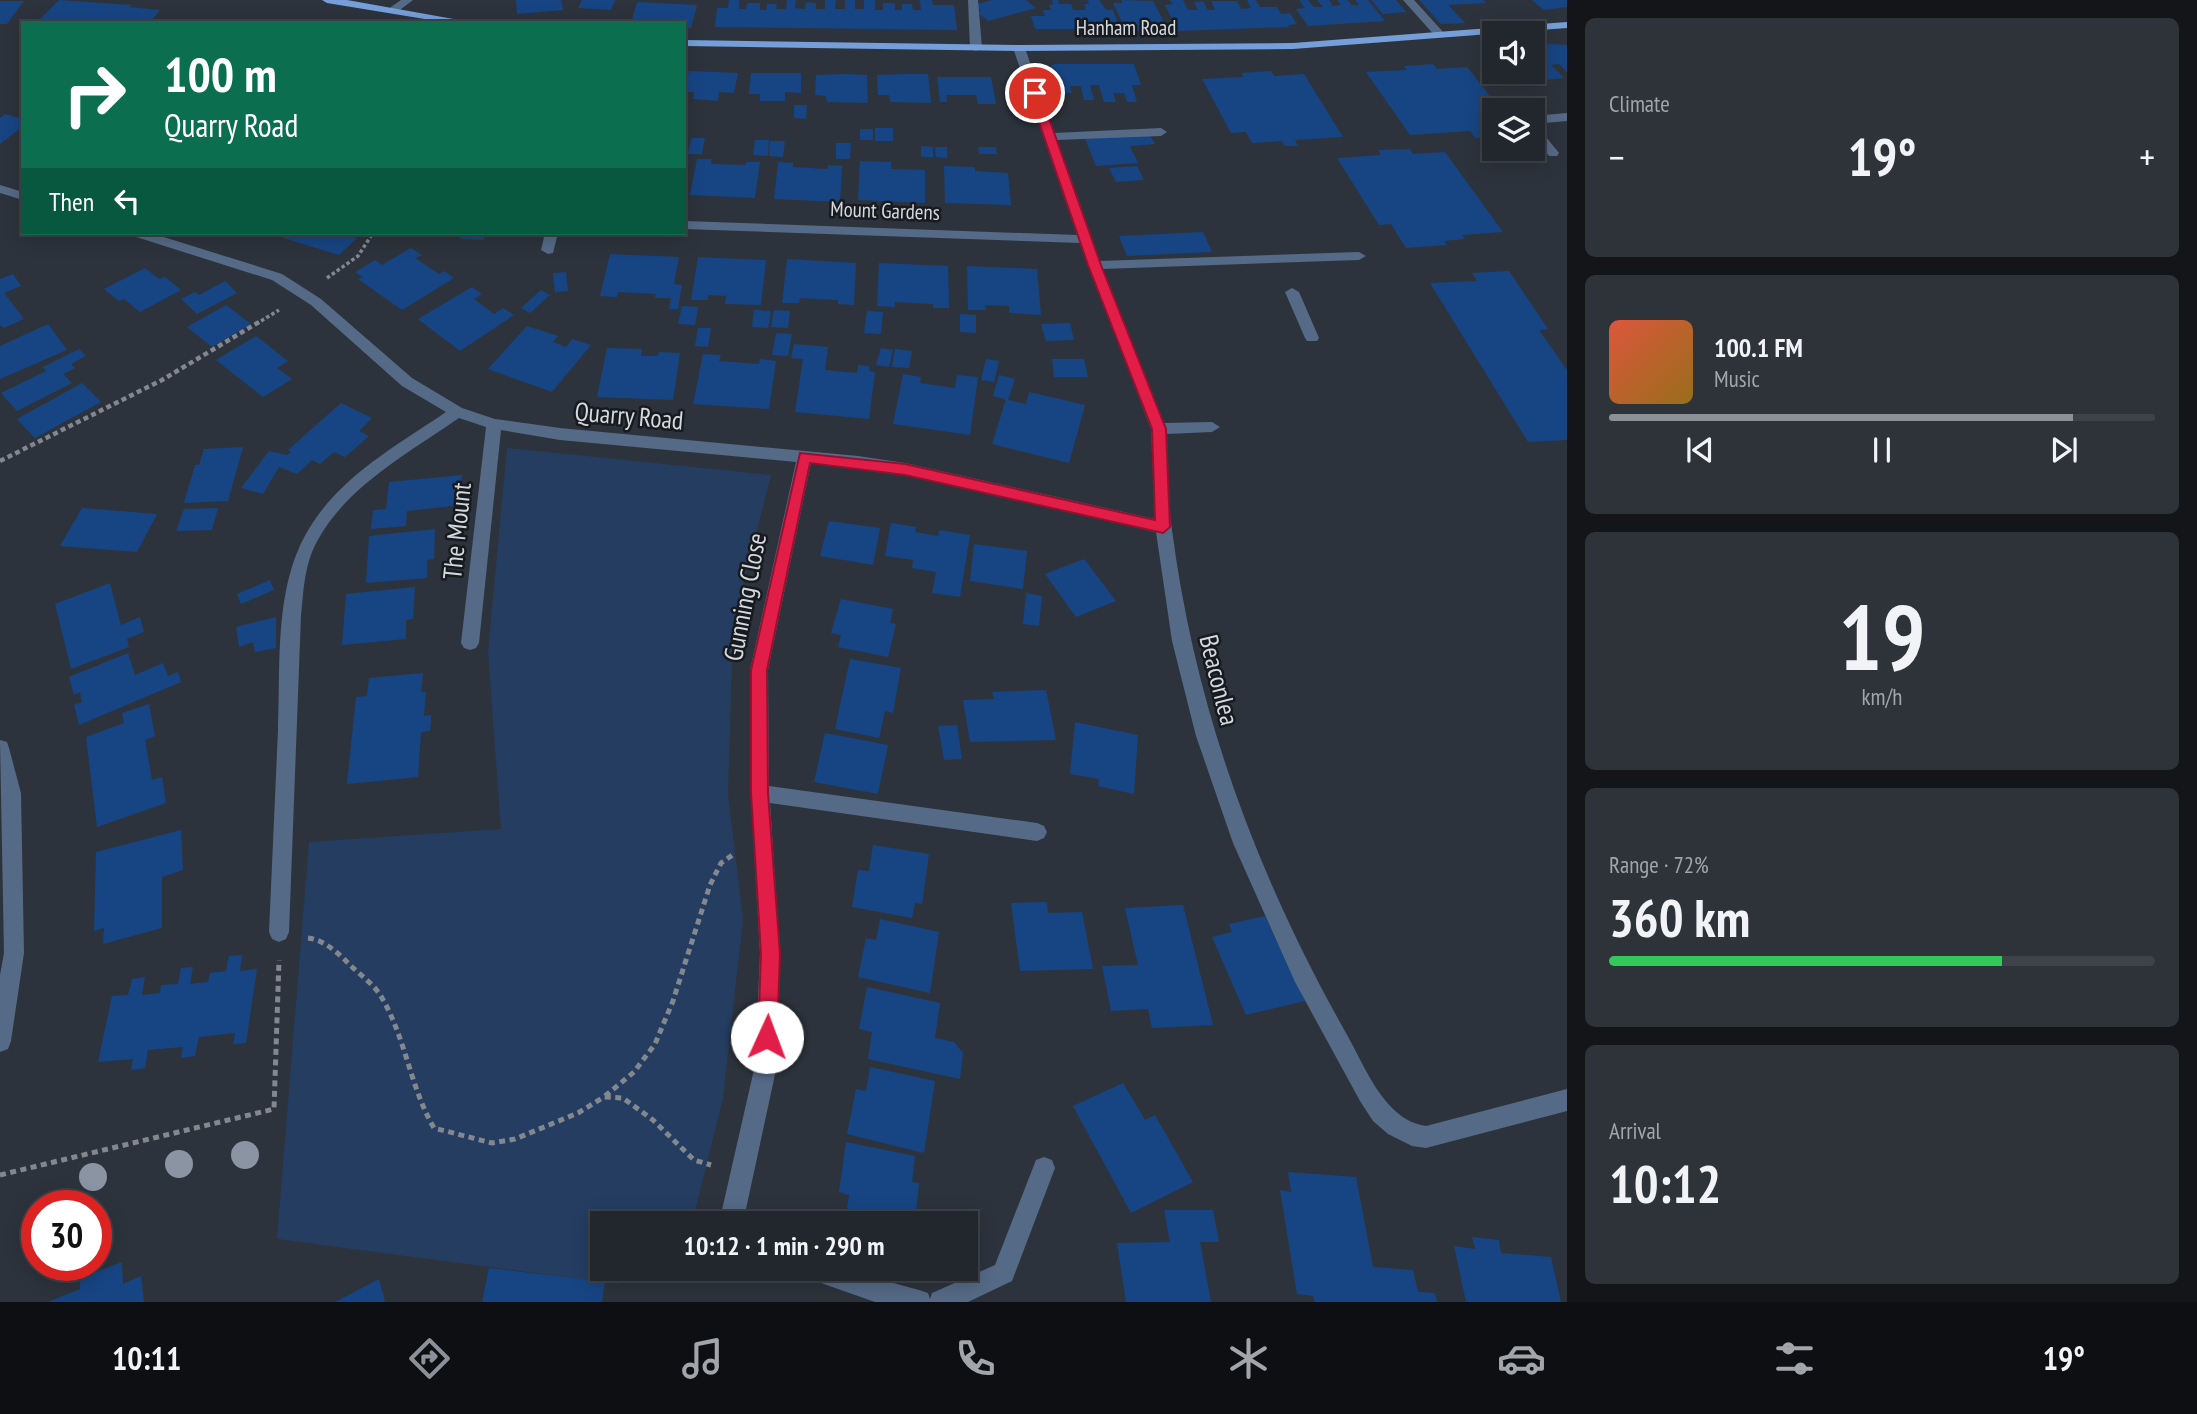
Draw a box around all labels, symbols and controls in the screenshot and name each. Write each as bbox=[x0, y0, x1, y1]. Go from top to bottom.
street label: Hanham Road bbox=[1076, 14, 1176, 41]
map controls bbox=[1482, 21, 1545, 161]
button: sound bbox=[1482, 21, 1545, 84]
text: 100 m bbox=[164, 42, 277, 106]
icon: right bbox=[49, 49, 140, 140]
pin bbox=[1005, 63, 1065, 123]
icon: arrive bbox=[1016, 74, 1054, 112]
text: Climate bbox=[1609, 89, 1670, 118]
button: layers bbox=[1482, 98, 1545, 161]
text: Quarry Road bbox=[164, 104, 298, 146]
text: 19° bbox=[1848, 123, 1916, 190]
text: − bbox=[1609, 132, 1625, 181]
text: + bbox=[2139, 132, 2155, 181]
icon: left bbox=[108, 182, 146, 220]
text: Then bbox=[49, 185, 94, 218]
street label: Mount Gardens bbox=[830, 195, 940, 226]
text: 100.1 FM bbox=[1714, 331, 1803, 364]
text: Music bbox=[1714, 364, 1760, 393]
street label: Quarry Road bbox=[573, 394, 685, 437]
icon: previous bbox=[1681, 431, 1719, 469]
icon: pause bbox=[1863, 431, 1901, 469]
icon: next bbox=[2045, 431, 2083, 469]
street label: The Mount bbox=[435, 481, 478, 581]
street label: Gunning Close bbox=[716, 530, 773, 664]
text: 19 bbox=[1839, 577, 1926, 695]
street label: Beaconlea bbox=[1192, 631, 1247, 729]
text: km/h bbox=[1862, 682, 1902, 711]
text: Range · 72% bbox=[1609, 850, 1709, 879]
text: 360 km bbox=[1609, 884, 1750, 951]
position arrow bbox=[730, 1000, 804, 1074]
text: Arrival bbox=[1609, 1116, 1661, 1145]
text: 10:12 bbox=[1609, 1150, 1721, 1217]
speed limit sign: 30 bbox=[21, 1190, 112, 1281]
text: 10:12 · 1 min · 290 m bbox=[684, 1229, 884, 1262]
icon: directions bbox=[405, 1334, 454, 1383]
icon: music bbox=[678, 1334, 727, 1383]
icon: phone bbox=[951, 1334, 1000, 1383]
icon: climate bbox=[1224, 1334, 1273, 1383]
icon: car bbox=[1497, 1334, 1546, 1383]
icon: filters bbox=[1770, 1334, 1819, 1383]
text: 10:11 bbox=[112, 1337, 181, 1379]
text: 19° bbox=[2043, 1337, 2085, 1379]

